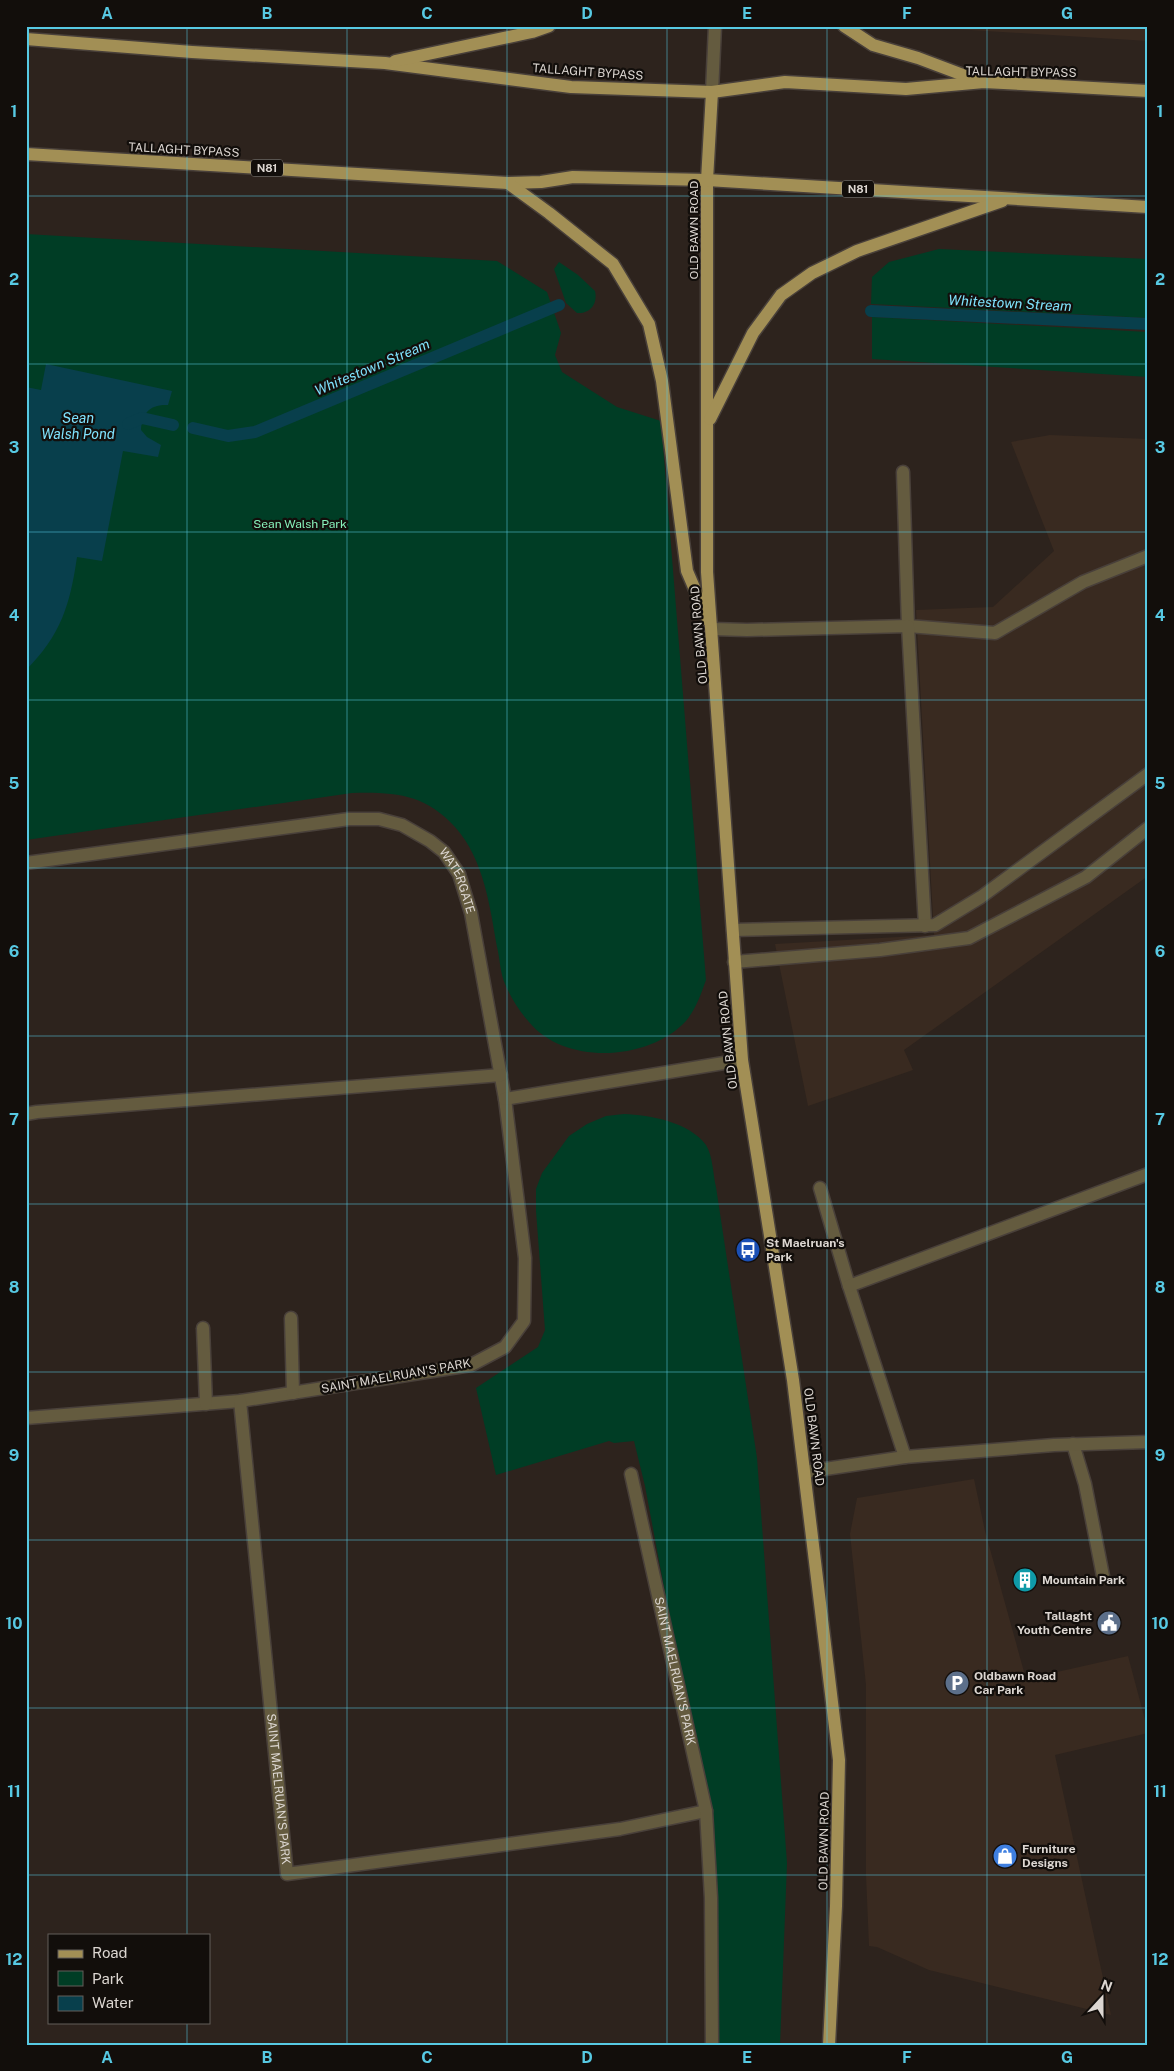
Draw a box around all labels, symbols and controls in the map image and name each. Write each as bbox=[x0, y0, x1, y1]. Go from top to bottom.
text: A bbox=[101, 4, 113, 23]
text: B bbox=[262, 4, 273, 23]
text: C bbox=[421, 4, 433, 23]
text: D bbox=[581, 4, 593, 23]
text: E bbox=[742, 4, 752, 23]
text: F bbox=[902, 4, 912, 23]
text: G bbox=[1061, 4, 1073, 23]
street label: TALLAGHT BYPASS bbox=[532, 61, 644, 83]
street label: TALLAGHT BYPASS bbox=[965, 64, 1077, 80]
text: 1 bbox=[11, 102, 17, 121]
text: 1 bbox=[1157, 102, 1163, 121]
street label: TALLAGHT BYPASS bbox=[128, 140, 240, 160]
road number: N81 bbox=[251, 160, 283, 177]
road number: N81 bbox=[842, 180, 874, 198]
street label: OLD BAWN ROAD bbox=[687, 181, 701, 279]
text: 2 bbox=[9, 270, 19, 289]
text: 2 bbox=[1155, 270, 1165, 289]
water label: Whitestown Stream bbox=[948, 292, 1072, 314]
water label: Whitestown Stream bbox=[312, 336, 432, 398]
water label: Sean Walsh Pond bbox=[41, 410, 115, 442]
text: 3 bbox=[9, 438, 19, 457]
text: 3 bbox=[1155, 438, 1165, 457]
park label: Sean Walsh Park bbox=[253, 517, 347, 531]
street label: OLD BAWN ROAD bbox=[688, 585, 710, 685]
text: 4 bbox=[9, 606, 20, 625]
text: 4 bbox=[1155, 606, 1166, 625]
text: 5 bbox=[9, 774, 20, 793]
text: 5 bbox=[1155, 774, 1166, 793]
street label: WATERGATE bbox=[436, 845, 478, 915]
text: 6 bbox=[9, 942, 19, 961]
text: 6 bbox=[1155, 942, 1165, 961]
street label: OLD BAWN ROAD bbox=[716, 990, 740, 1090]
text: 7 bbox=[9, 1110, 19, 1129]
text: 7 bbox=[1155, 1110, 1165, 1129]
place label: St Maelruan's Park bbox=[766, 1236, 845, 1264]
bus stop icon: St Maelruan's Park bbox=[735, 1237, 761, 1263]
text: 8 bbox=[9, 1278, 20, 1297]
text: 8 bbox=[1155, 1278, 1166, 1297]
street label: SAINT MAELRUAN'S PARK bbox=[320, 1356, 472, 1396]
street label: OLD BAWN ROAD bbox=[801, 1387, 827, 1487]
text: 9 bbox=[9, 1446, 19, 1465]
text: 9 bbox=[1155, 1446, 1165, 1465]
building icon: Mountain Park bbox=[1012, 1567, 1038, 1593]
place label: Mountain Park bbox=[1042, 1573, 1125, 1587]
street label: SAINT MAELRUAN'S PARK bbox=[652, 1596, 698, 1747]
place label: Tallaght Youth Centre bbox=[1017, 1609, 1092, 1637]
public building icon: Tallaght Youth Centre bbox=[1096, 1610, 1122, 1636]
text: 10 bbox=[5, 1614, 23, 1633]
text: 10 bbox=[1151, 1614, 1169, 1633]
place label: Oldbawn Road Car Park bbox=[974, 1669, 1056, 1697]
parking icon: Oldbawn Road Car Park bbox=[944, 1670, 970, 1696]
street label: SAINT MAELRUAN'S PARK bbox=[264, 1713, 293, 1865]
text: 11 bbox=[7, 1782, 21, 1801]
text: 11 bbox=[1153, 1782, 1167, 1801]
street label: OLD BAWN ROAD bbox=[816, 1792, 832, 1890]
place label: Furniture Designs bbox=[1022, 1842, 1076, 1870]
shop icon: Furniture Designs bbox=[992, 1843, 1018, 1869]
legend bbox=[48, 1934, 210, 2024]
text: Road bbox=[92, 1944, 128, 1961]
text: 12 bbox=[5, 1950, 23, 1969]
text: 12 bbox=[1151, 1950, 1169, 1969]
text: Park bbox=[92, 1970, 124, 1987]
north arrow bbox=[1076, 1974, 1126, 2024]
text: N bbox=[1099, 1976, 1115, 1995]
text: Water bbox=[92, 1994, 134, 2011]
text: A bbox=[101, 2048, 113, 2067]
text: B bbox=[262, 2048, 273, 2067]
text: C bbox=[421, 2048, 433, 2067]
text: D bbox=[581, 2048, 593, 2067]
text: E bbox=[742, 2048, 752, 2067]
text: F bbox=[902, 2048, 912, 2067]
text: G bbox=[1061, 2048, 1073, 2067]

